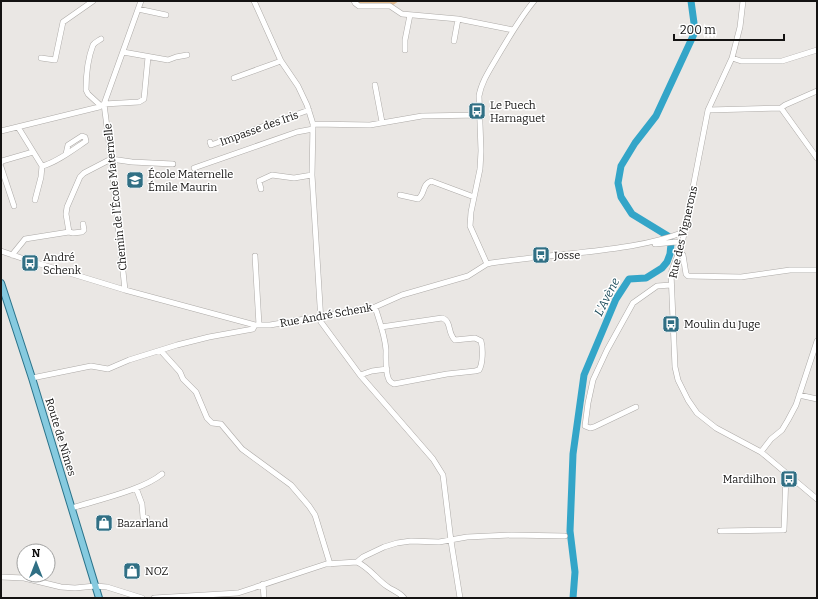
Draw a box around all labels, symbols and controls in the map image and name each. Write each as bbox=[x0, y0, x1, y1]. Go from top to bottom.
scale bar bbox=[674, 16, 784, 42]
text: 200 m bbox=[680, 23, 716, 37]
place label: Le Puech Harnaguet bbox=[490, 99, 545, 125]
bus stop icon: Le Puech Harnaguet bbox=[467, 101, 487, 121]
street label: Impasse des Iris bbox=[218, 108, 300, 149]
street label: Chemin de l'École Maternelle bbox=[100, 123, 130, 271]
place label: École Maternelle Émile Maurin bbox=[148, 167, 233, 194]
school or university icon: École Maternelle Émile Maurin bbox=[125, 170, 145, 190]
street label: Rue des Vignerons bbox=[667, 185, 700, 280]
bus stop icon: Josse bbox=[531, 245, 551, 265]
place label: Josse bbox=[553, 249, 580, 262]
place label: André Schenk bbox=[43, 251, 82, 277]
bus stop icon: André Schenk bbox=[20, 253, 40, 273]
water label: L'Avène bbox=[592, 276, 622, 318]
street label: Rue André Schenk bbox=[279, 301, 374, 330]
bus stop icon: Moulin du Juge bbox=[661, 314, 681, 334]
place label: Moulin du Juge bbox=[684, 318, 760, 331]
street label: Route de Nîmes bbox=[42, 397, 79, 478]
bus stop icon: Mardilhon bbox=[779, 469, 799, 489]
place label: Mardilhon bbox=[723, 473, 776, 486]
shop icon: Bazarland bbox=[94, 513, 114, 533]
place label: Bazarland bbox=[117, 517, 169, 530]
north arrow bbox=[16, 543, 56, 583]
text: N bbox=[32, 547, 41, 560]
shop icon: NOZ bbox=[122, 561, 142, 581]
place label: NOZ bbox=[145, 565, 169, 578]

